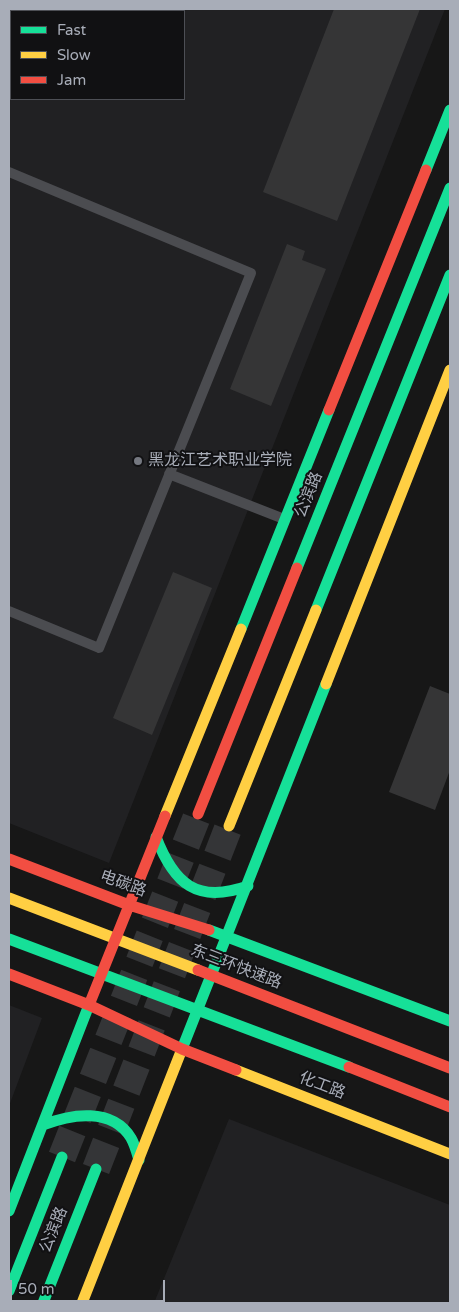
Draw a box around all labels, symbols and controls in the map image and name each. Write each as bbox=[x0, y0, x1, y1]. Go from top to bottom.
legend bbox=[10, 10, 185, 100]
text: Fast bbox=[57, 21, 86, 39]
text: Slow bbox=[57, 46, 91, 64]
text: Jam bbox=[57, 71, 86, 89]
place label: 黑龙江艺术职业学院 bbox=[148, 451, 292, 471]
marker: 黑龙江艺术职业学院 bbox=[132, 455, 144, 467]
street label: 公滨路 bbox=[291, 469, 327, 521]
street label: 电碳路 bbox=[97, 867, 149, 901]
street label: 东三环快速路 bbox=[188, 941, 284, 993]
street label: 化工路 bbox=[296, 1068, 348, 1104]
street label: 公滨路 bbox=[36, 1204, 72, 1256]
scale bar bbox=[12, 1270, 168, 1302]
text: 50 m bbox=[18, 1280, 55, 1298]

